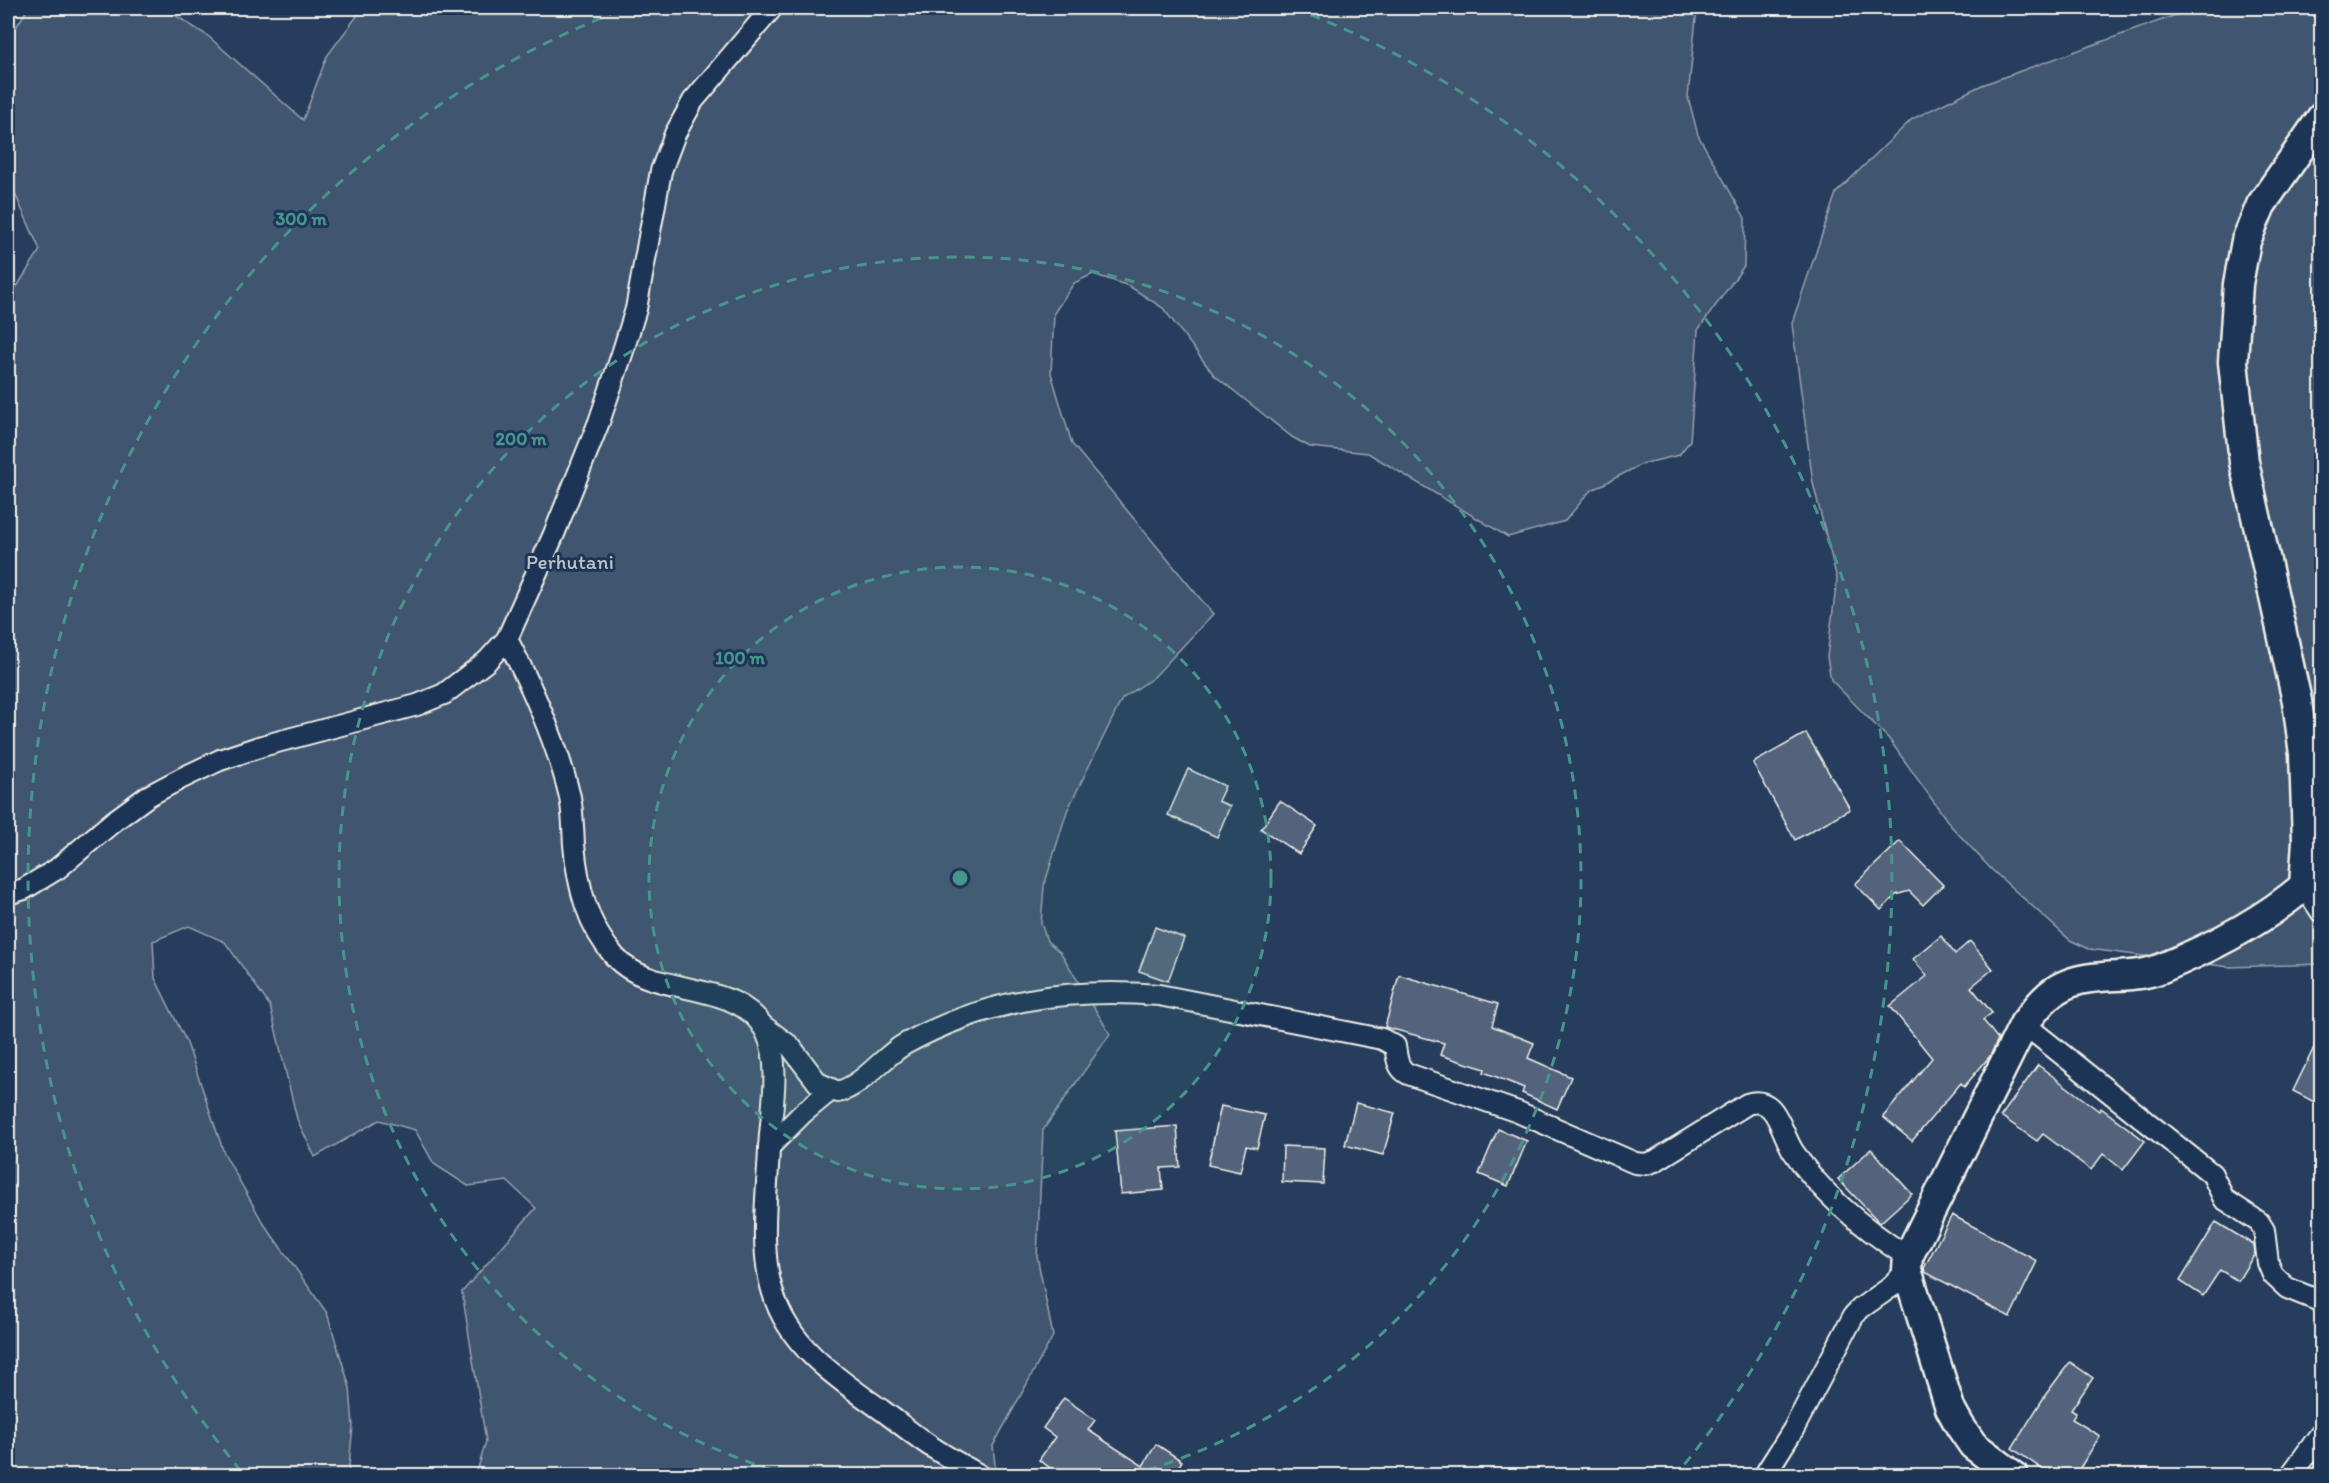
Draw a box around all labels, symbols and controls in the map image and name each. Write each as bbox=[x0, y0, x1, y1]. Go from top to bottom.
text: 300 m bbox=[275, 208, 327, 230]
text: 200 m bbox=[496, 428, 547, 450]
park label: Perhutani bbox=[526, 549, 614, 574]
text: 100 m bbox=[715, 647, 766, 669]
centre of rings bbox=[950, 868, 970, 888]

